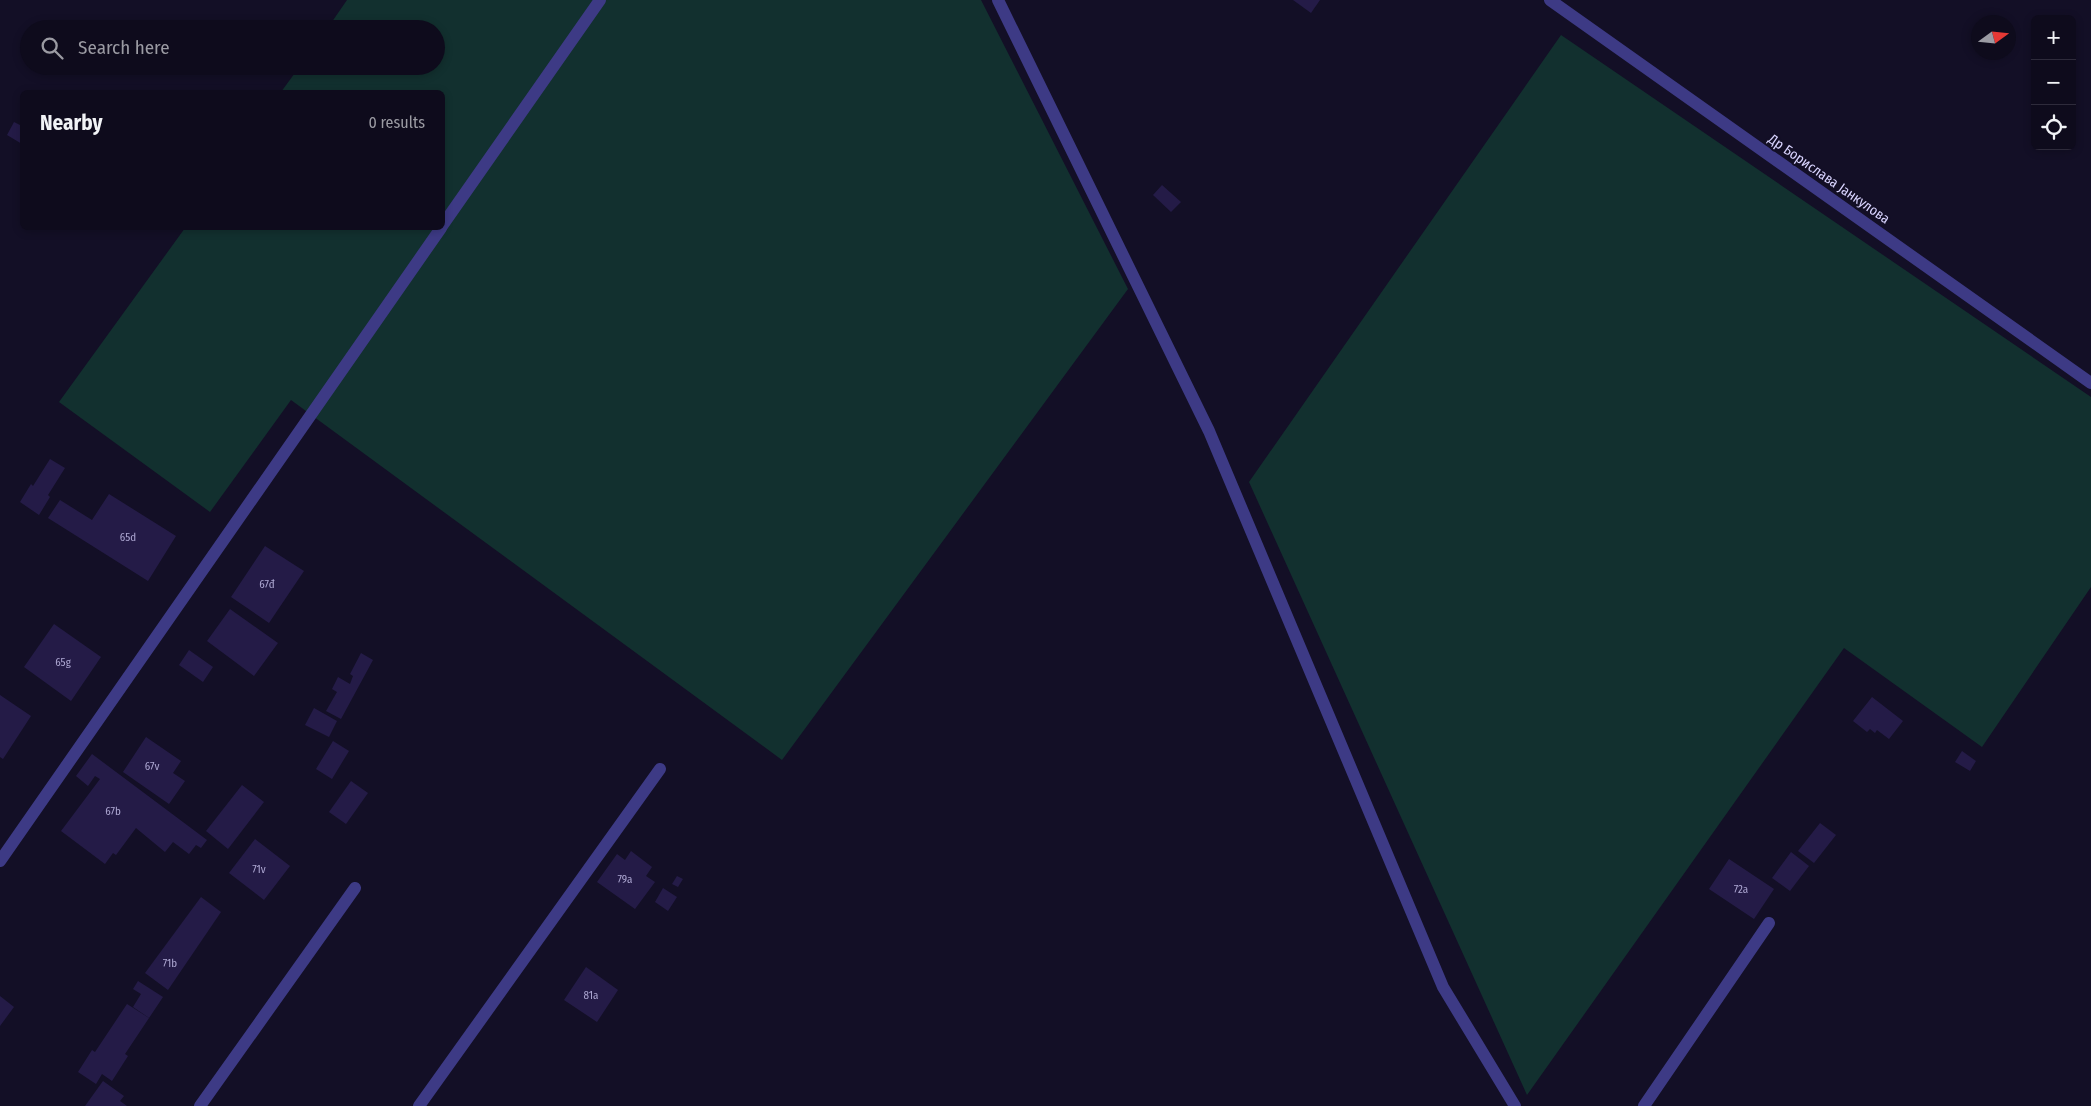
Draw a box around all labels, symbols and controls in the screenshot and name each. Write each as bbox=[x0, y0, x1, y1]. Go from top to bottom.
north arrow bbox=[1971, 15, 2016, 60]
map controls bbox=[2031, 15, 2076, 150]
button: + bbox=[2031, 15, 2076, 60]
search box bbox=[20, 20, 445, 75]
icon: search bbox=[38, 34, 66, 62]
text: Search here bbox=[78, 36, 170, 59]
button: − bbox=[2031, 60, 2076, 105]
button: locate bbox=[2031, 105, 2076, 150]
text: Nearby bbox=[40, 110, 102, 136]
text: 0 results bbox=[368, 113, 425, 132]
street label: Др Борислава Јанкулова bbox=[1764, 130, 1893, 227]
house number: 65d bbox=[120, 531, 136, 544]
house number: 67đ bbox=[259, 578, 275, 591]
house number: 65g bbox=[55, 656, 72, 669]
house number: 67v bbox=[145, 760, 159, 773]
house number: 67b bbox=[105, 805, 121, 818]
house number: 71v bbox=[252, 863, 266, 876]
house number: 79a bbox=[618, 873, 632, 886]
house number: 72a bbox=[1734, 883, 1748, 896]
house number: 71b bbox=[163, 957, 177, 970]
house number: 81a bbox=[584, 989, 598, 1002]

